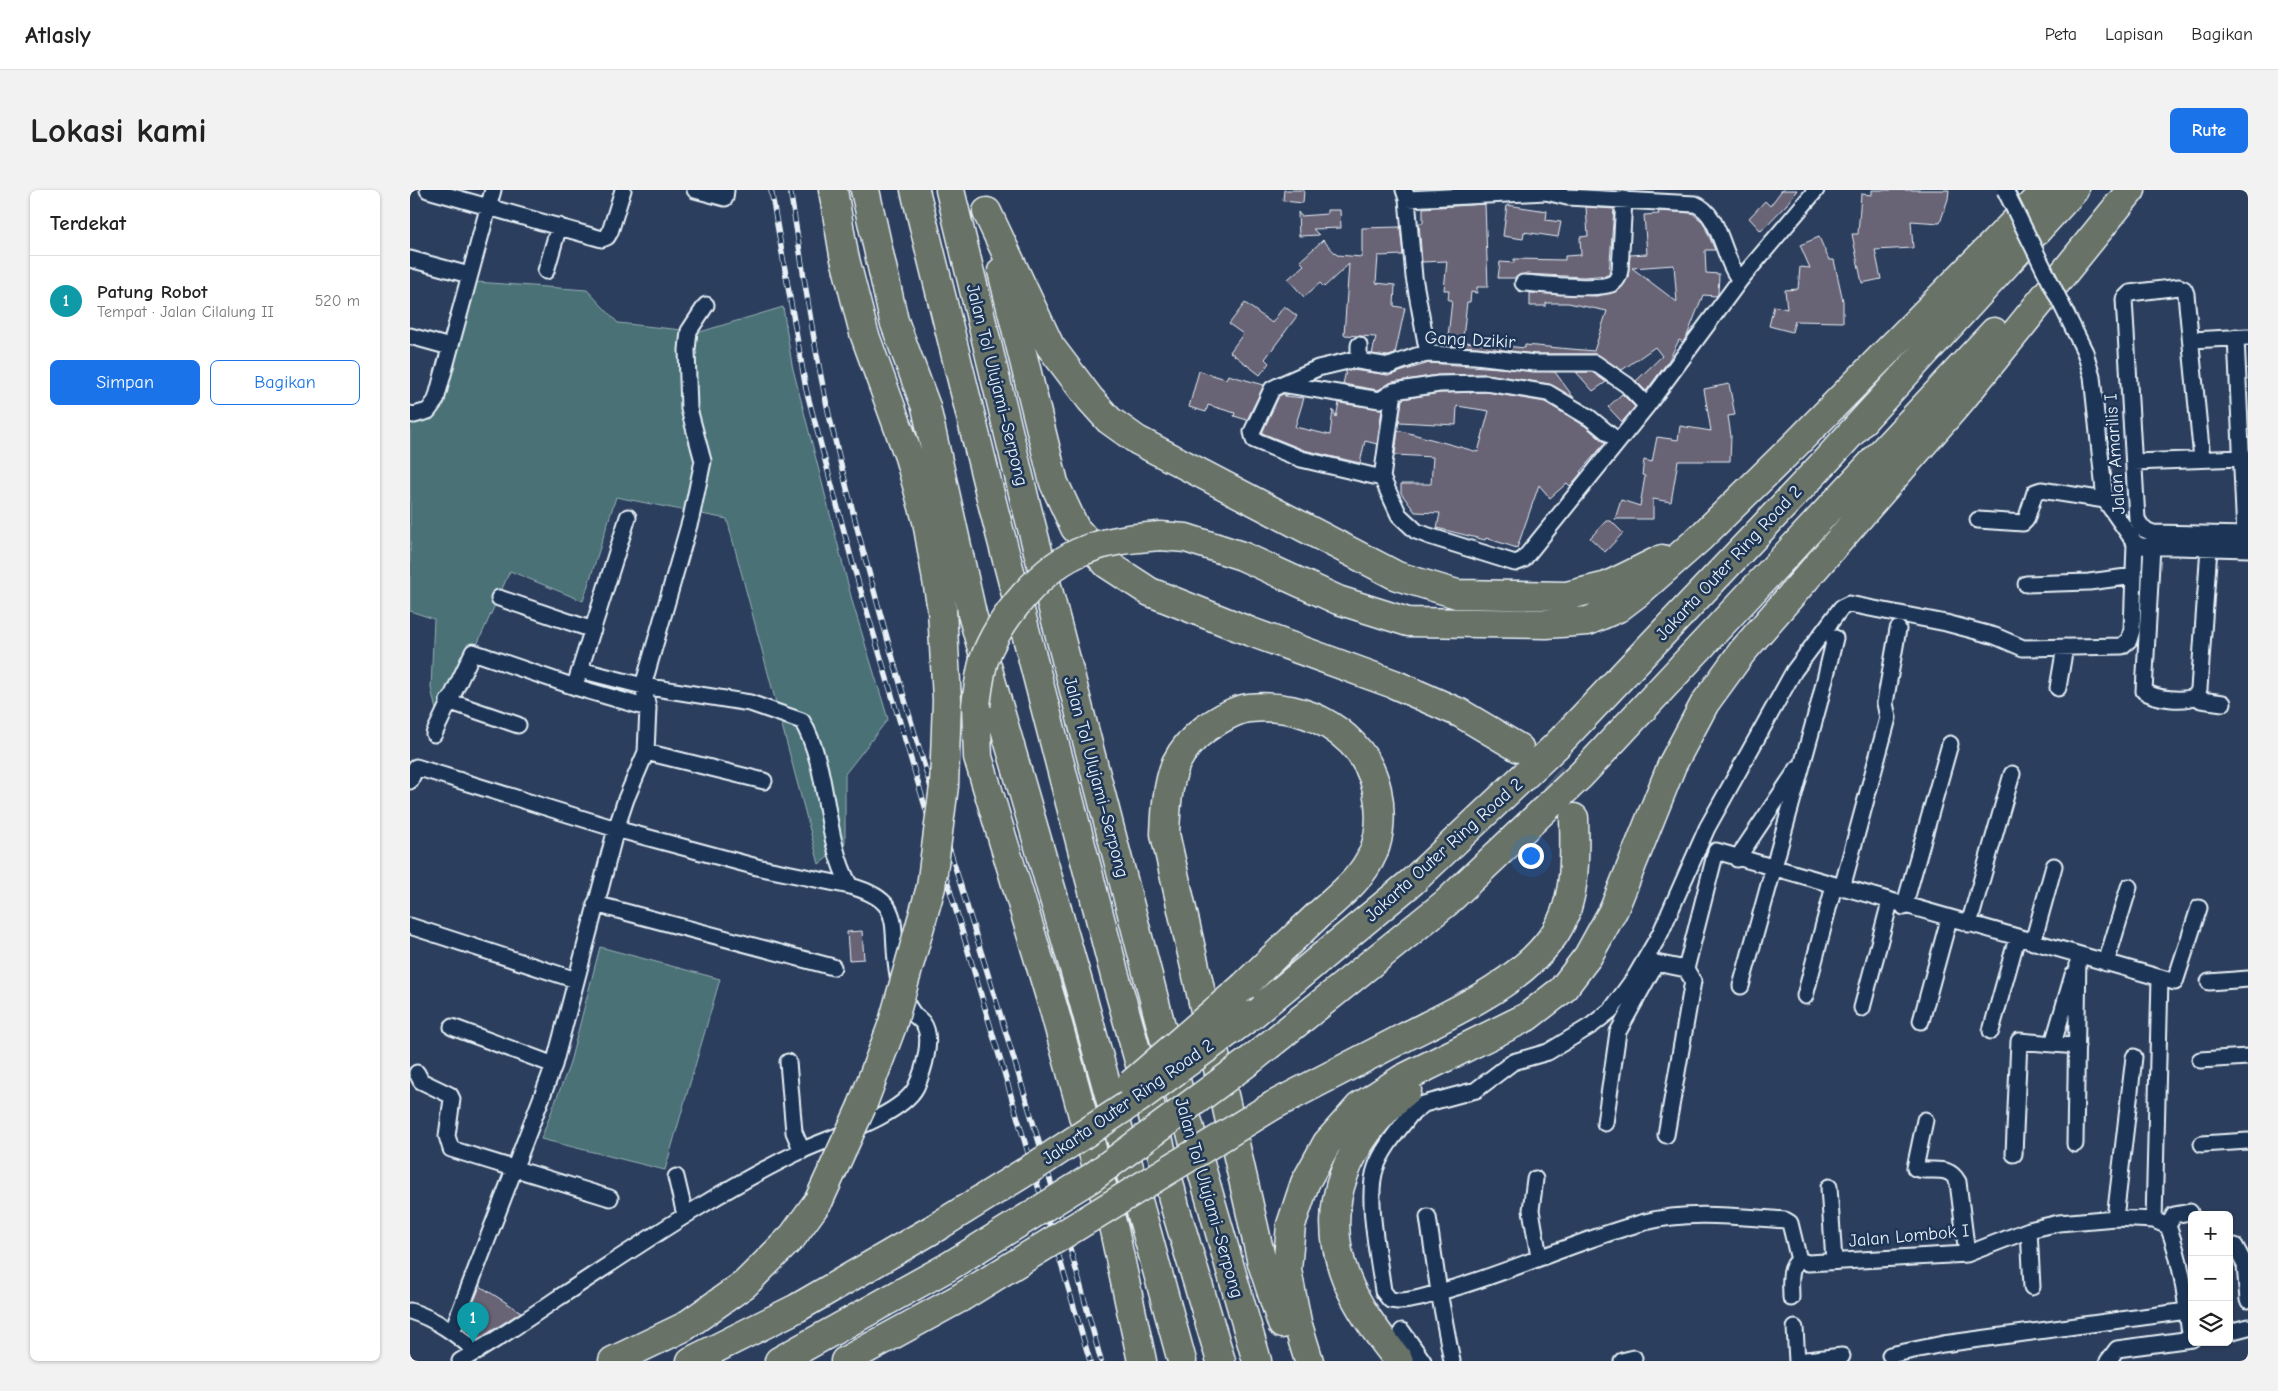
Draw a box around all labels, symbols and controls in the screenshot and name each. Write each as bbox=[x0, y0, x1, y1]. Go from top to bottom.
text: Atlasly bbox=[25, 21, 91, 49]
text: Peta bbox=[2045, 24, 2077, 45]
text: Lapisan bbox=[2105, 24, 2163, 45]
text: Bagikan bbox=[2191, 24, 2253, 45]
button: Rute bbox=[2170, 108, 2248, 153]
text: Lokasi kami bbox=[30, 110, 207, 151]
text: Terdekat bbox=[50, 211, 126, 235]
text: Patung Robot bbox=[97, 281, 208, 303]
street label: Jalan Tol Ulujami–Serpong bbox=[962, 282, 1032, 488]
text: 1 bbox=[63, 292, 69, 310]
text: 520 m bbox=[315, 292, 360, 310]
text: Tempat · Jalan Cilalung II bbox=[97, 303, 274, 321]
street label: Gang Dzikir bbox=[1424, 327, 1517, 353]
button: Simpan bbox=[50, 360, 200, 405]
button: Bagikan bbox=[210, 360, 360, 405]
street label: Jalan Amarilis I bbox=[2100, 393, 2130, 515]
street label: Jakarta Outer Ring Road 2 bbox=[1652, 481, 1806, 645]
street label: Jalan Tol Ulujami–Serpong bbox=[1059, 674, 1133, 880]
street label: Jakarta Outer Ring Road 2 bbox=[1361, 774, 1527, 926]
your location bbox=[1518, 843, 1544, 869]
street label: Jakarta Outer Ring Road 2 bbox=[1038, 1035, 1218, 1169]
street label: Jalan Tol Ulujami–Serpong bbox=[1170, 1095, 1248, 1301]
map controls bbox=[2188, 1211, 2233, 1346]
button: + bbox=[2188, 1211, 2233, 1256]
street label: Jalan Lombok I bbox=[1848, 1220, 1970, 1252]
button: − bbox=[2188, 1256, 2233, 1301]
button: layers bbox=[2188, 1301, 2233, 1346]
pin: 1 bbox=[457, 1302, 489, 1343]

